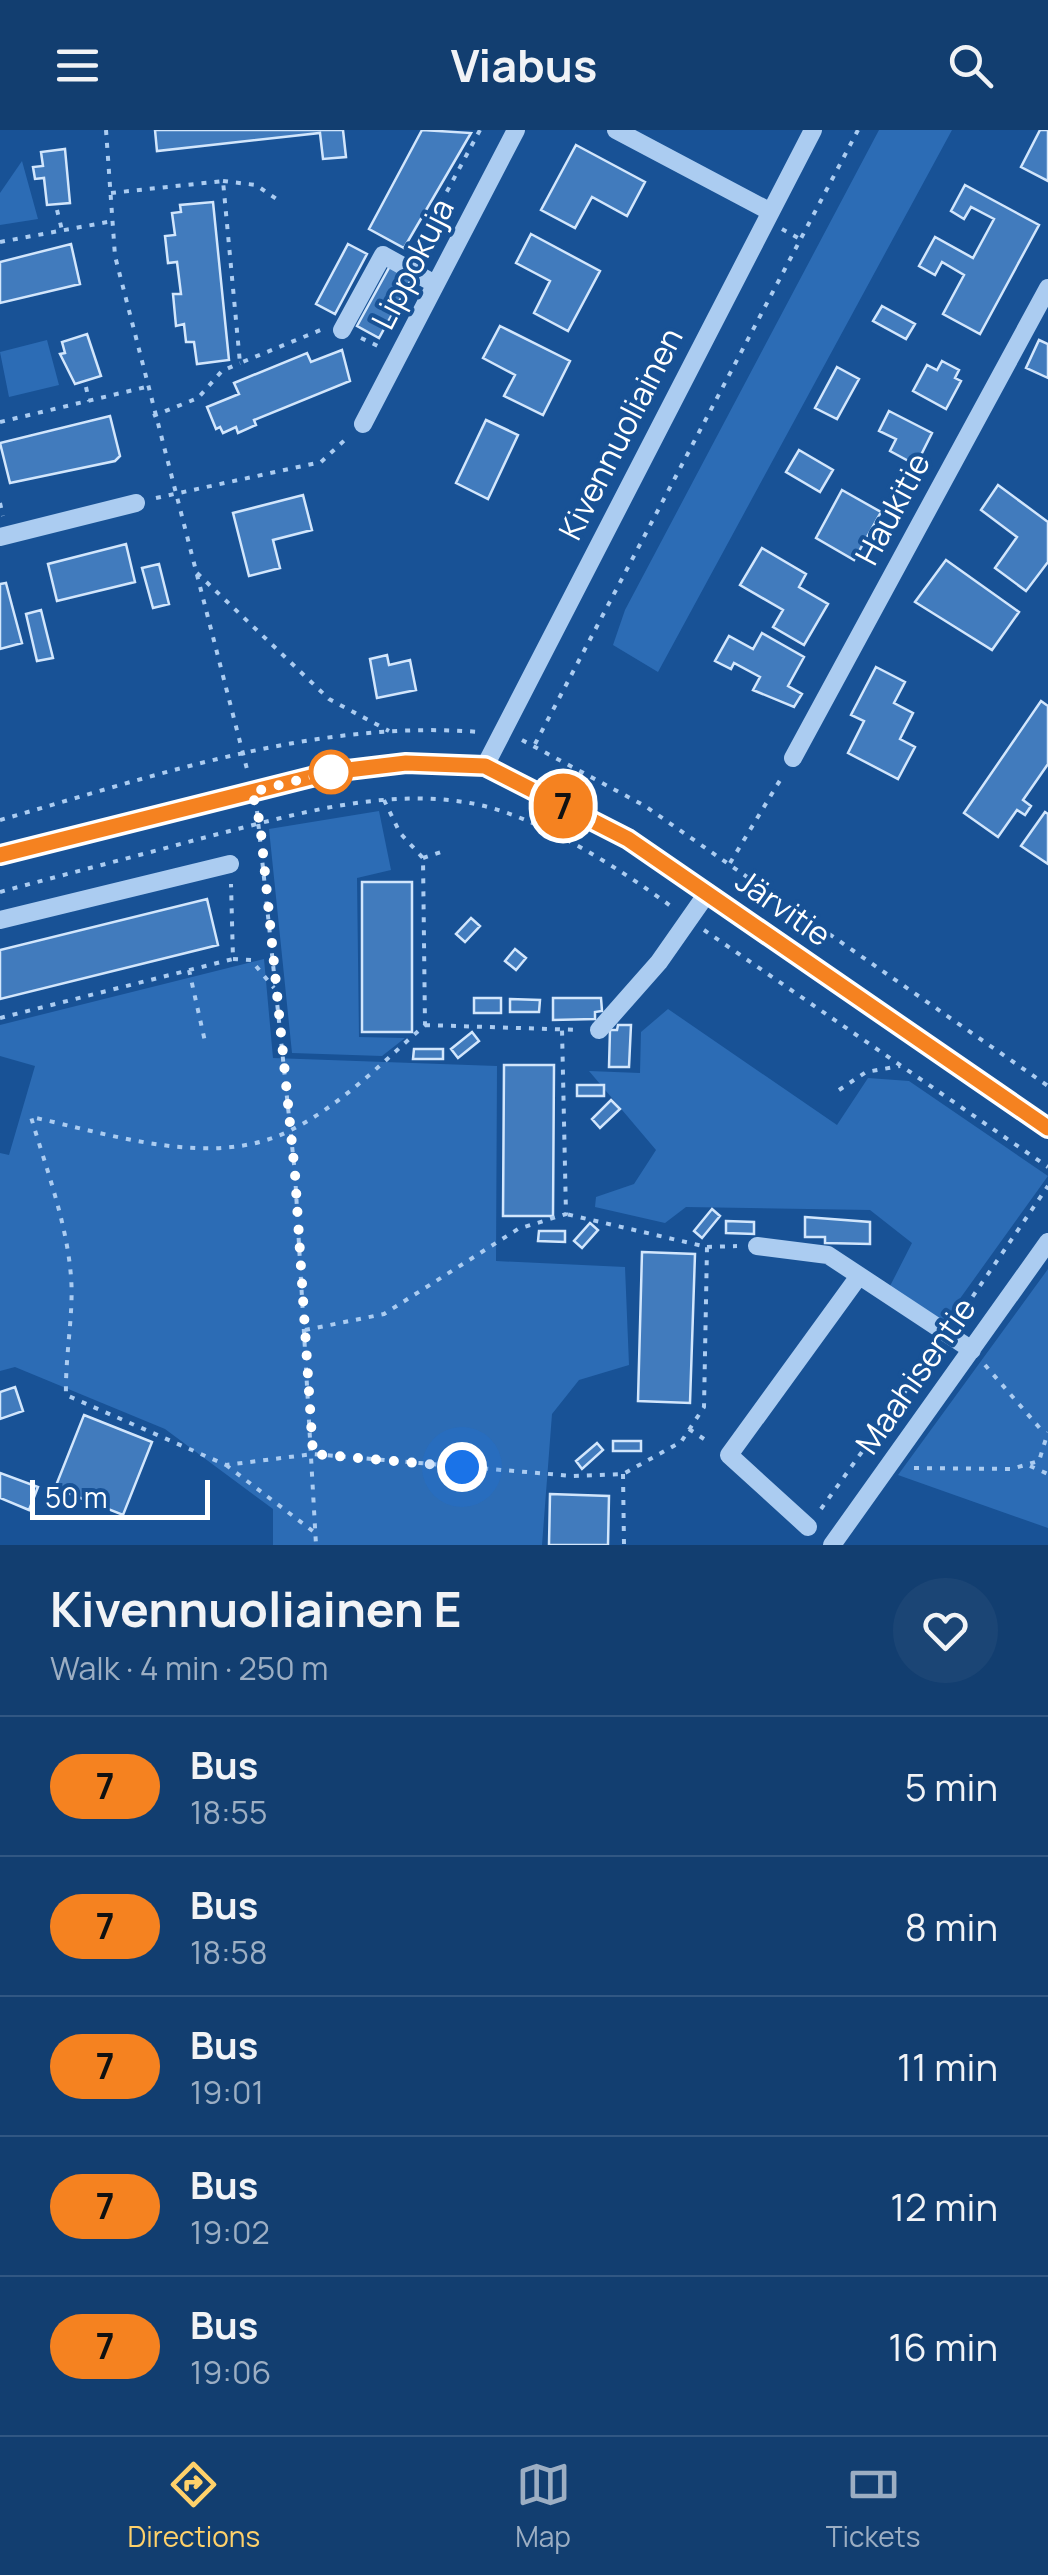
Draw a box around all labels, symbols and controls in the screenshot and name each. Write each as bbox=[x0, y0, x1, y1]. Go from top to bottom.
text: Viabus bbox=[451, 34, 597, 96]
icon: menu bbox=[50, 38, 105, 93]
icon: search bbox=[943, 38, 998, 93]
street label: Lippokuja bbox=[360, 191, 464, 336]
street label: Kivennuoliainen bbox=[548, 320, 693, 547]
street label: Haukitie bbox=[844, 445, 940, 572]
unlabelled marker bbox=[310, 751, 352, 793]
line badge: 7 bbox=[530, 774, 596, 838]
text: 7 bbox=[554, 782, 572, 830]
street label: Järvitie bbox=[727, 859, 840, 956]
street label: Maahisentie bbox=[845, 1288, 985, 1463]
your location bbox=[437, 1442, 487, 1492]
scale bar bbox=[30, 1475, 210, 1520]
text: 50 m bbox=[45, 1478, 108, 1516]
text: Kivennuoliainen E bbox=[50, 1576, 462, 1641]
button: heart bbox=[893, 1578, 998, 1683]
text: Walk · 4 min · 250 m bbox=[50, 1646, 328, 1690]
text: Bus bbox=[190, 1738, 258, 1790]
text: 5 min bbox=[905, 1760, 998, 1812]
text: 7 bbox=[96, 1762, 114, 1810]
text: 18:55 bbox=[190, 1790, 268, 1834]
text: Bus bbox=[190, 1878, 258, 1930]
text: 8 min bbox=[905, 1900, 998, 1952]
text: 7 bbox=[96, 1902, 114, 1950]
text: 18:58 bbox=[190, 1930, 268, 1974]
text: Bus bbox=[190, 2018, 258, 2070]
text: 11 min bbox=[897, 2040, 998, 2092]
text: 7 bbox=[96, 2042, 114, 2090]
text: 19:01 bbox=[190, 2070, 264, 2114]
text: Bus bbox=[190, 2158, 258, 2210]
text: 12 min bbox=[890, 2180, 998, 2232]
text: 7 bbox=[96, 2182, 114, 2230]
text: 19:02 bbox=[190, 2210, 270, 2254]
text: Bus bbox=[190, 2298, 258, 2350]
text: 16 min bbox=[888, 2320, 998, 2372]
text: 7 bbox=[96, 2322, 114, 2370]
text: 19:06 bbox=[190, 2350, 271, 2394]
tab: Directions bbox=[128, 2457, 260, 2555]
tab: Map bbox=[515, 2457, 571, 2555]
tab: Tickets bbox=[826, 2457, 920, 2555]

